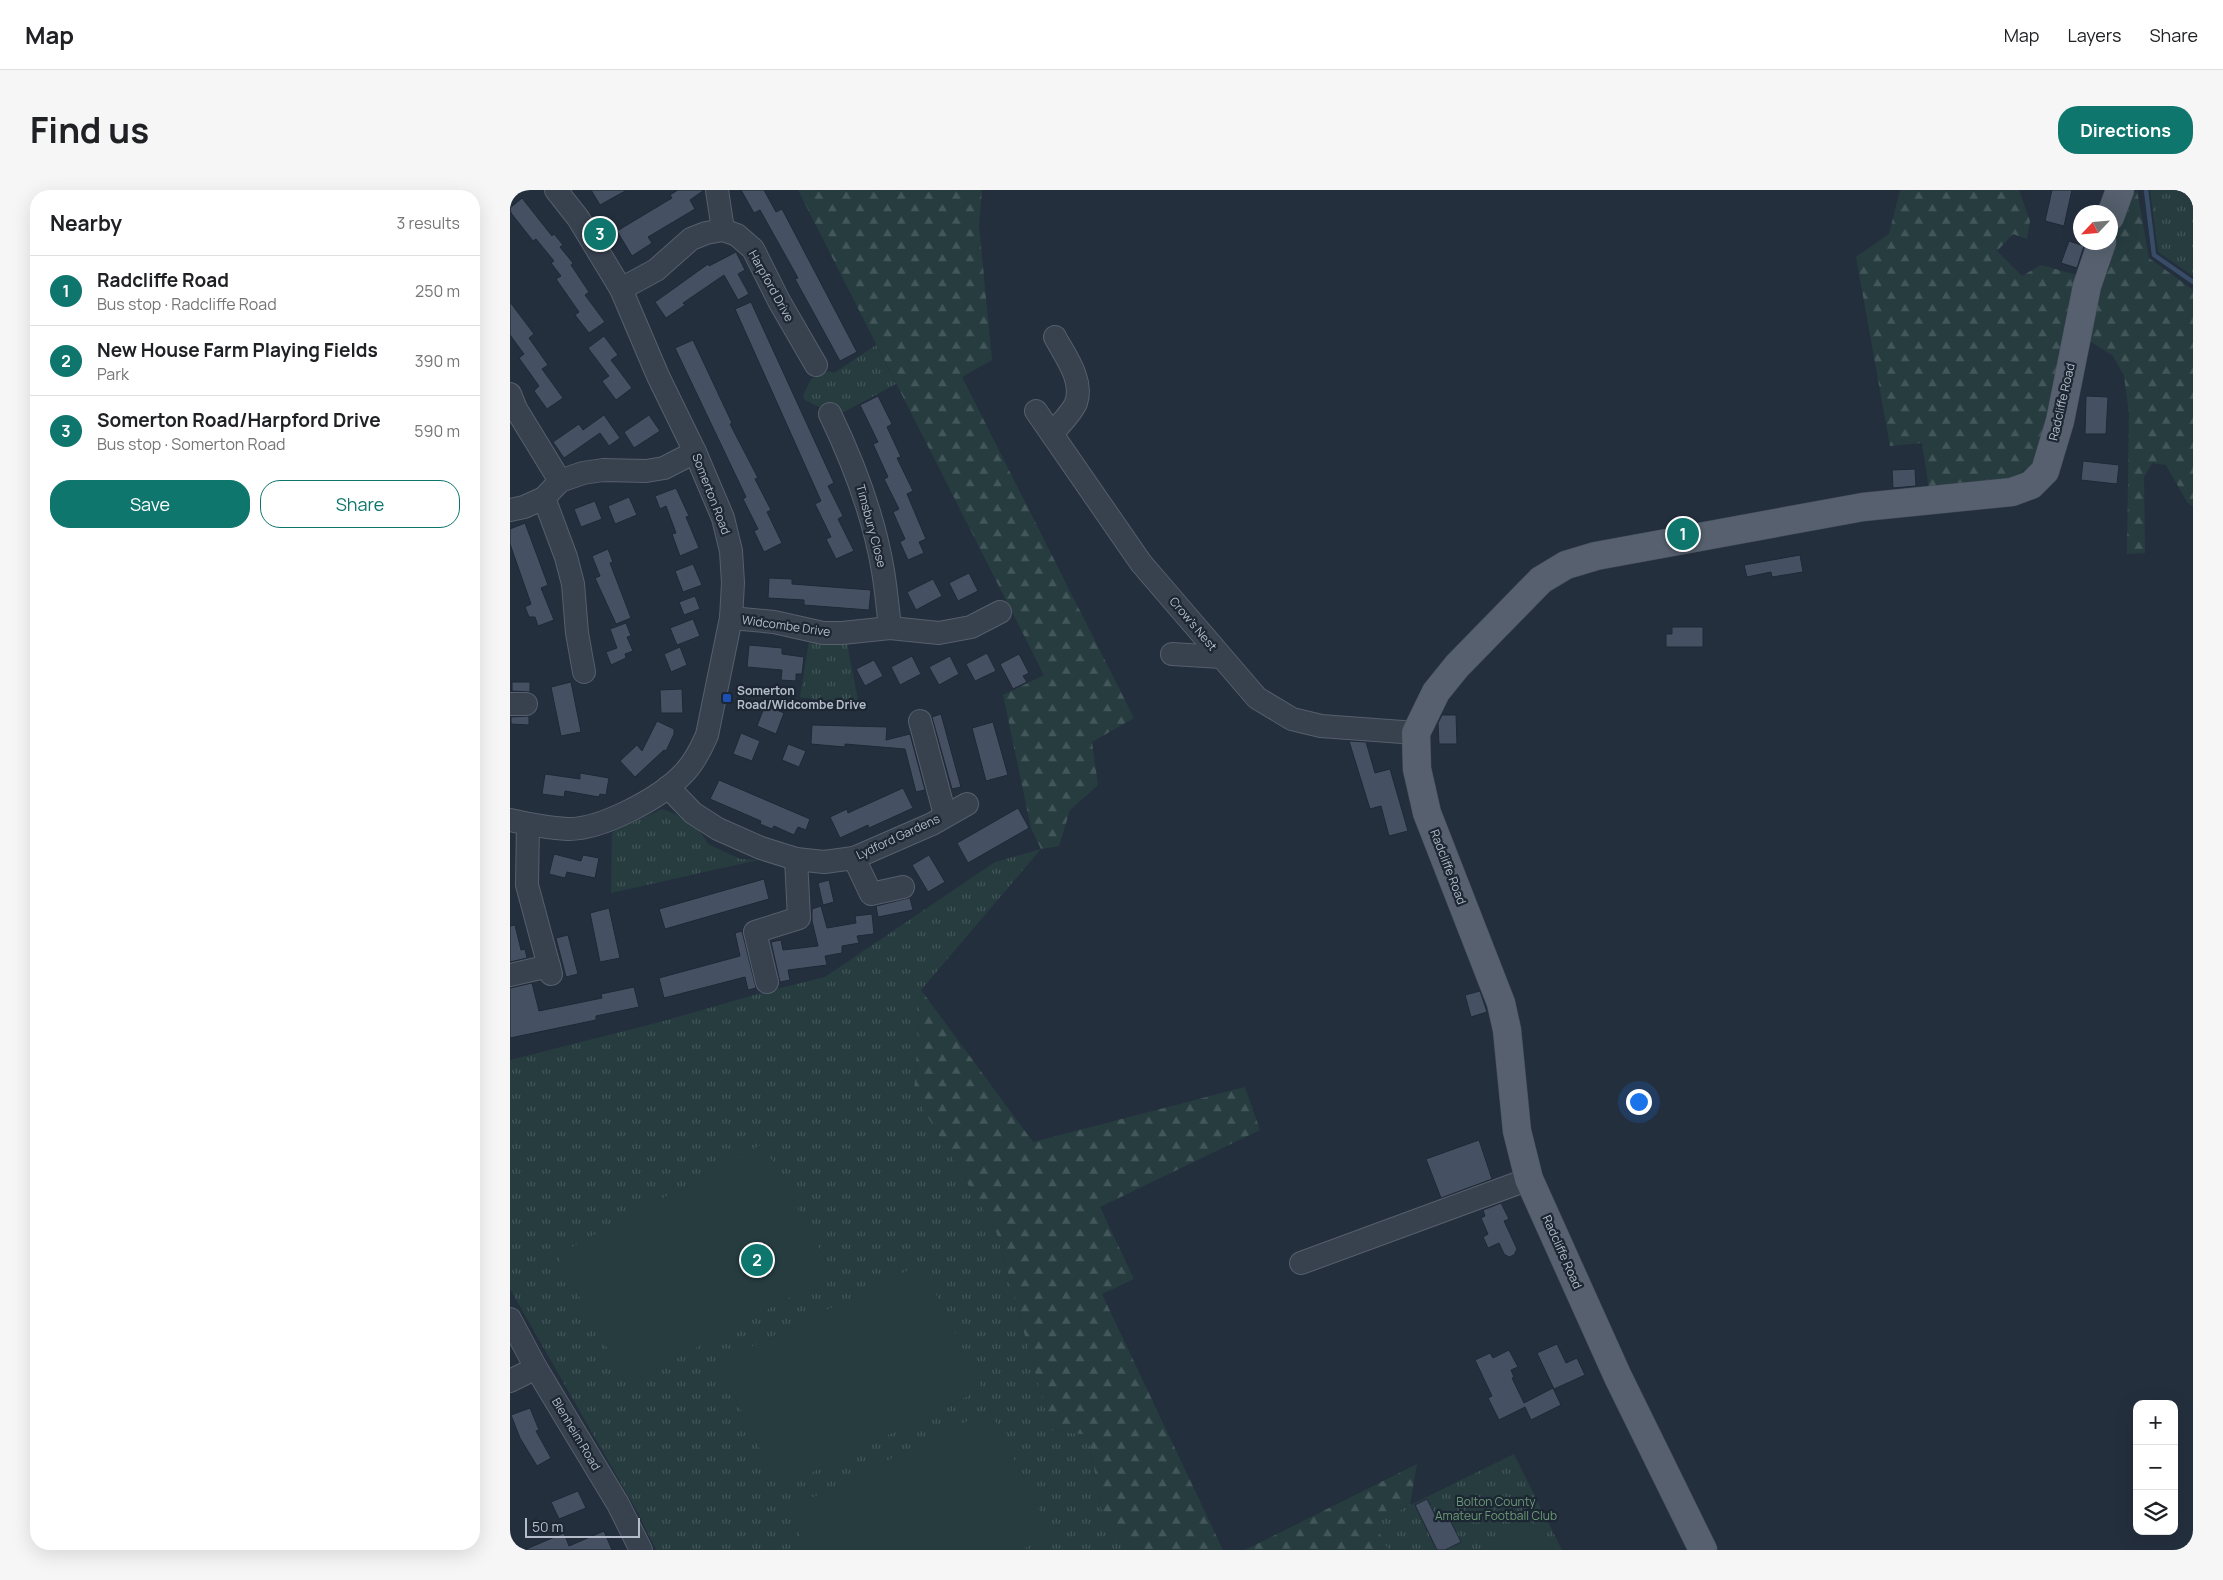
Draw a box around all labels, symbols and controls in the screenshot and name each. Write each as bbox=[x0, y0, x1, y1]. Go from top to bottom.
text: Map bbox=[25, 18, 74, 51]
text: Map bbox=[2004, 23, 2039, 47]
text: Layers bbox=[2067, 23, 2121, 47]
text: Share bbox=[2149, 23, 2198, 47]
text: Find us bbox=[30, 106, 149, 154]
button: Directions bbox=[2058, 106, 2193, 154]
north arrow bbox=[2073, 205, 2118, 250]
text: Nearby bbox=[50, 209, 122, 237]
text: 3 results bbox=[397, 212, 460, 234]
pin: 3 bbox=[584, 215, 616, 253]
street label: Harpford Drive bbox=[745, 247, 798, 325]
text: Radcliffe Road bbox=[97, 267, 229, 293]
text: 1 bbox=[62, 280, 70, 302]
text: 250 m bbox=[415, 280, 460, 302]
text: Bus stop · Radcliffe Road bbox=[97, 293, 277, 315]
text: New House Farm Playing Fields bbox=[97, 337, 378, 363]
text: 2 bbox=[61, 350, 71, 372]
text: 390 m bbox=[415, 350, 460, 372]
street label: Radcliffe Road bbox=[2044, 361, 2079, 442]
text: Park bbox=[97, 363, 129, 385]
text: Somerton Road/Harpford Drive bbox=[97, 407, 381, 433]
text: 3 bbox=[61, 420, 71, 442]
text: 590 m bbox=[414, 420, 460, 442]
text: Bus stop · Somerton Road bbox=[97, 433, 286, 455]
street label: Somerton Road bbox=[688, 451, 735, 537]
button: Save bbox=[50, 480, 250, 528]
button: Share bbox=[260, 480, 460, 528]
street label: Timsbury Close bbox=[852, 482, 891, 569]
pin: 1 bbox=[1667, 515, 1699, 553]
street label: Crow's Nest bbox=[1166, 593, 1221, 654]
street label: Widcombe Drive bbox=[741, 611, 831, 640]
place label: Somerton Road/Widcombe Drive bbox=[737, 682, 866, 713]
marker: Somerton Road/Widcombe Drive bbox=[721, 692, 733, 704]
street label: Lydford Gardens bbox=[853, 810, 942, 863]
street label: Radcliffe Road bbox=[1426, 827, 1471, 907]
your location bbox=[1626, 1089, 1652, 1115]
street label: Radcliffe Road bbox=[1539, 1212, 1586, 1291]
pin: 2 bbox=[741, 1241, 773, 1279]
street label: Blenheim Road bbox=[548, 1394, 605, 1473]
map controls bbox=[2133, 1400, 2178, 1535]
button: + bbox=[2133, 1400, 2178, 1445]
button: − bbox=[2133, 1445, 2178, 1490]
button: layers bbox=[2133, 1490, 2178, 1535]
park label: Bolton County Amateur Football Club bbox=[1435, 1493, 1557, 1524]
scale bar bbox=[525, 1515, 640, 1538]
text: 50 m bbox=[532, 1517, 563, 1536]

